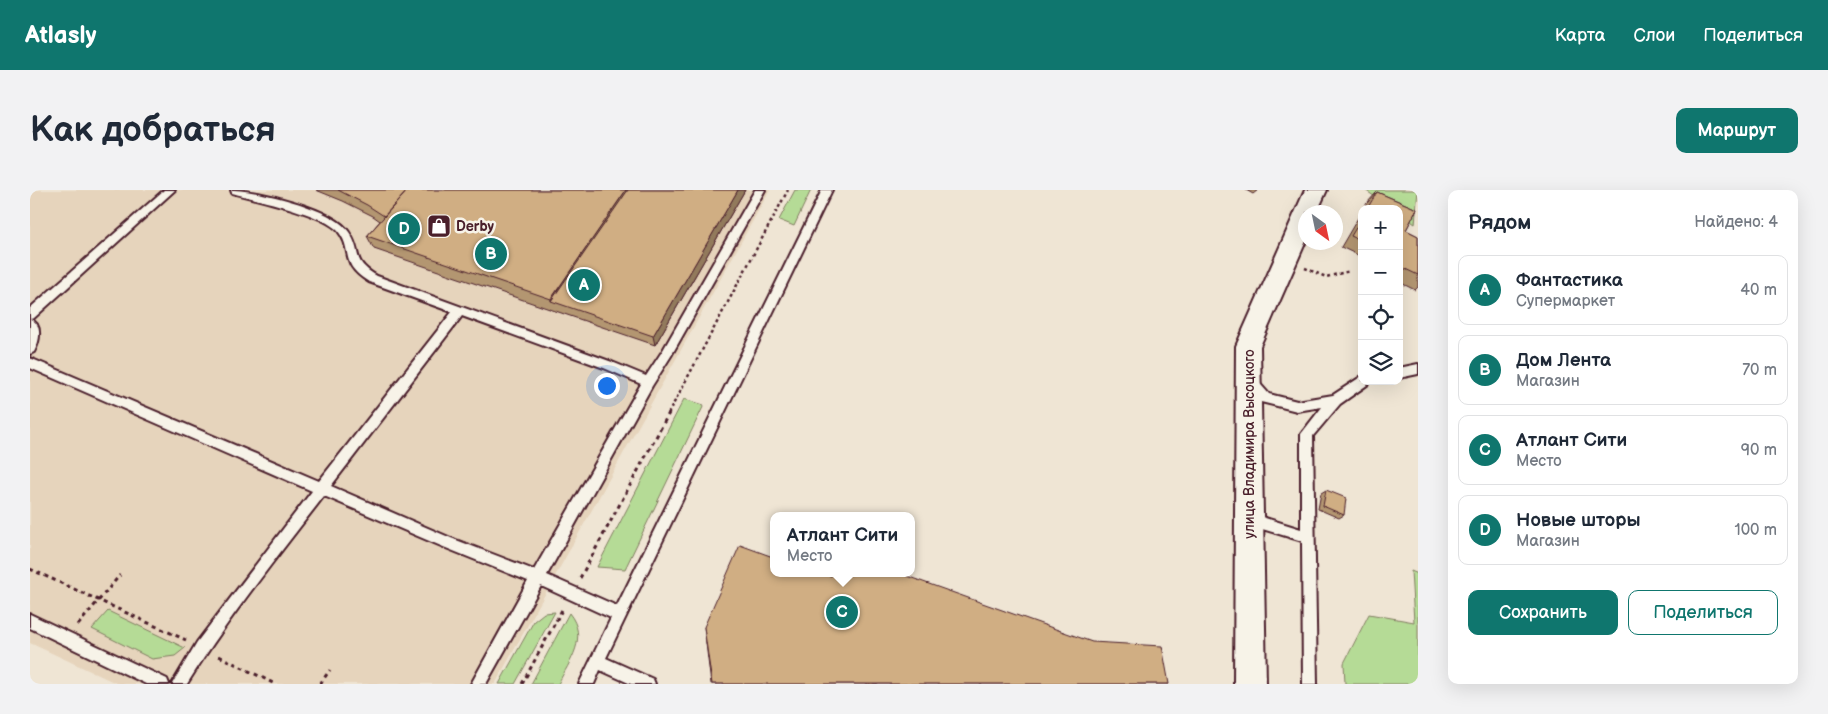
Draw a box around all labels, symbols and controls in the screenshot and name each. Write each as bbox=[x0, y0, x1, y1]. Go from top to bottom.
text: Atlasly bbox=[25, 21, 96, 50]
text: Карта bbox=[1555, 25, 1605, 46]
text: Слои bbox=[1633, 25, 1675, 46]
text: Поделиться bbox=[1703, 25, 1803, 46]
button: Маршрут bbox=[1676, 108, 1798, 153]
text: Как добраться bbox=[30, 109, 276, 152]
north arrow bbox=[1298, 205, 1343, 250]
map controls bbox=[1358, 205, 1403, 385]
button: + bbox=[1358, 205, 1403, 250]
pin: D bbox=[388, 210, 420, 248]
text: Рядом bbox=[1468, 210, 1531, 235]
shop icon: Derby bbox=[426, 213, 452, 239]
text: Найдено: 4 bbox=[1694, 213, 1778, 232]
place label: Derby bbox=[456, 218, 495, 235]
pin: B bbox=[475, 235, 507, 273]
button: − bbox=[1358, 250, 1403, 295]
pin: A bbox=[568, 266, 600, 304]
text: Фантастика bbox=[1516, 269, 1623, 292]
text: A bbox=[1480, 281, 1490, 300]
text: 40 m bbox=[1740, 281, 1777, 300]
text: Супермаркет bbox=[1516, 292, 1615, 311]
button: locate bbox=[1358, 295, 1403, 340]
button: layers bbox=[1358, 340, 1403, 385]
street label: улица Владимира Высоцкого bbox=[1241, 349, 1258, 539]
text: Дом Лента bbox=[1516, 349, 1611, 372]
text: B bbox=[1479, 361, 1491, 380]
text: 70 m bbox=[1742, 361, 1777, 380]
text: Магазин bbox=[1516, 372, 1580, 391]
your location bbox=[594, 373, 620, 399]
text: Атлант Сити bbox=[1516, 429, 1627, 452]
text: C bbox=[1479, 441, 1491, 460]
text: 90 m bbox=[1741, 441, 1777, 460]
text: Место bbox=[1516, 452, 1562, 471]
text: Новые шторы bbox=[1516, 509, 1641, 532]
popup bbox=[770, 512, 915, 577]
text: D bbox=[1479, 521, 1491, 540]
text: 100 m bbox=[1734, 521, 1777, 540]
text: Атлант Сити bbox=[787, 524, 898, 547]
text: Магазин bbox=[1516, 532, 1580, 551]
text: Место bbox=[787, 547, 832, 566]
button: Сохранить bbox=[1468, 590, 1618, 635]
button: Поделиться bbox=[1628, 590, 1778, 635]
pin: C bbox=[826, 593, 858, 631]

